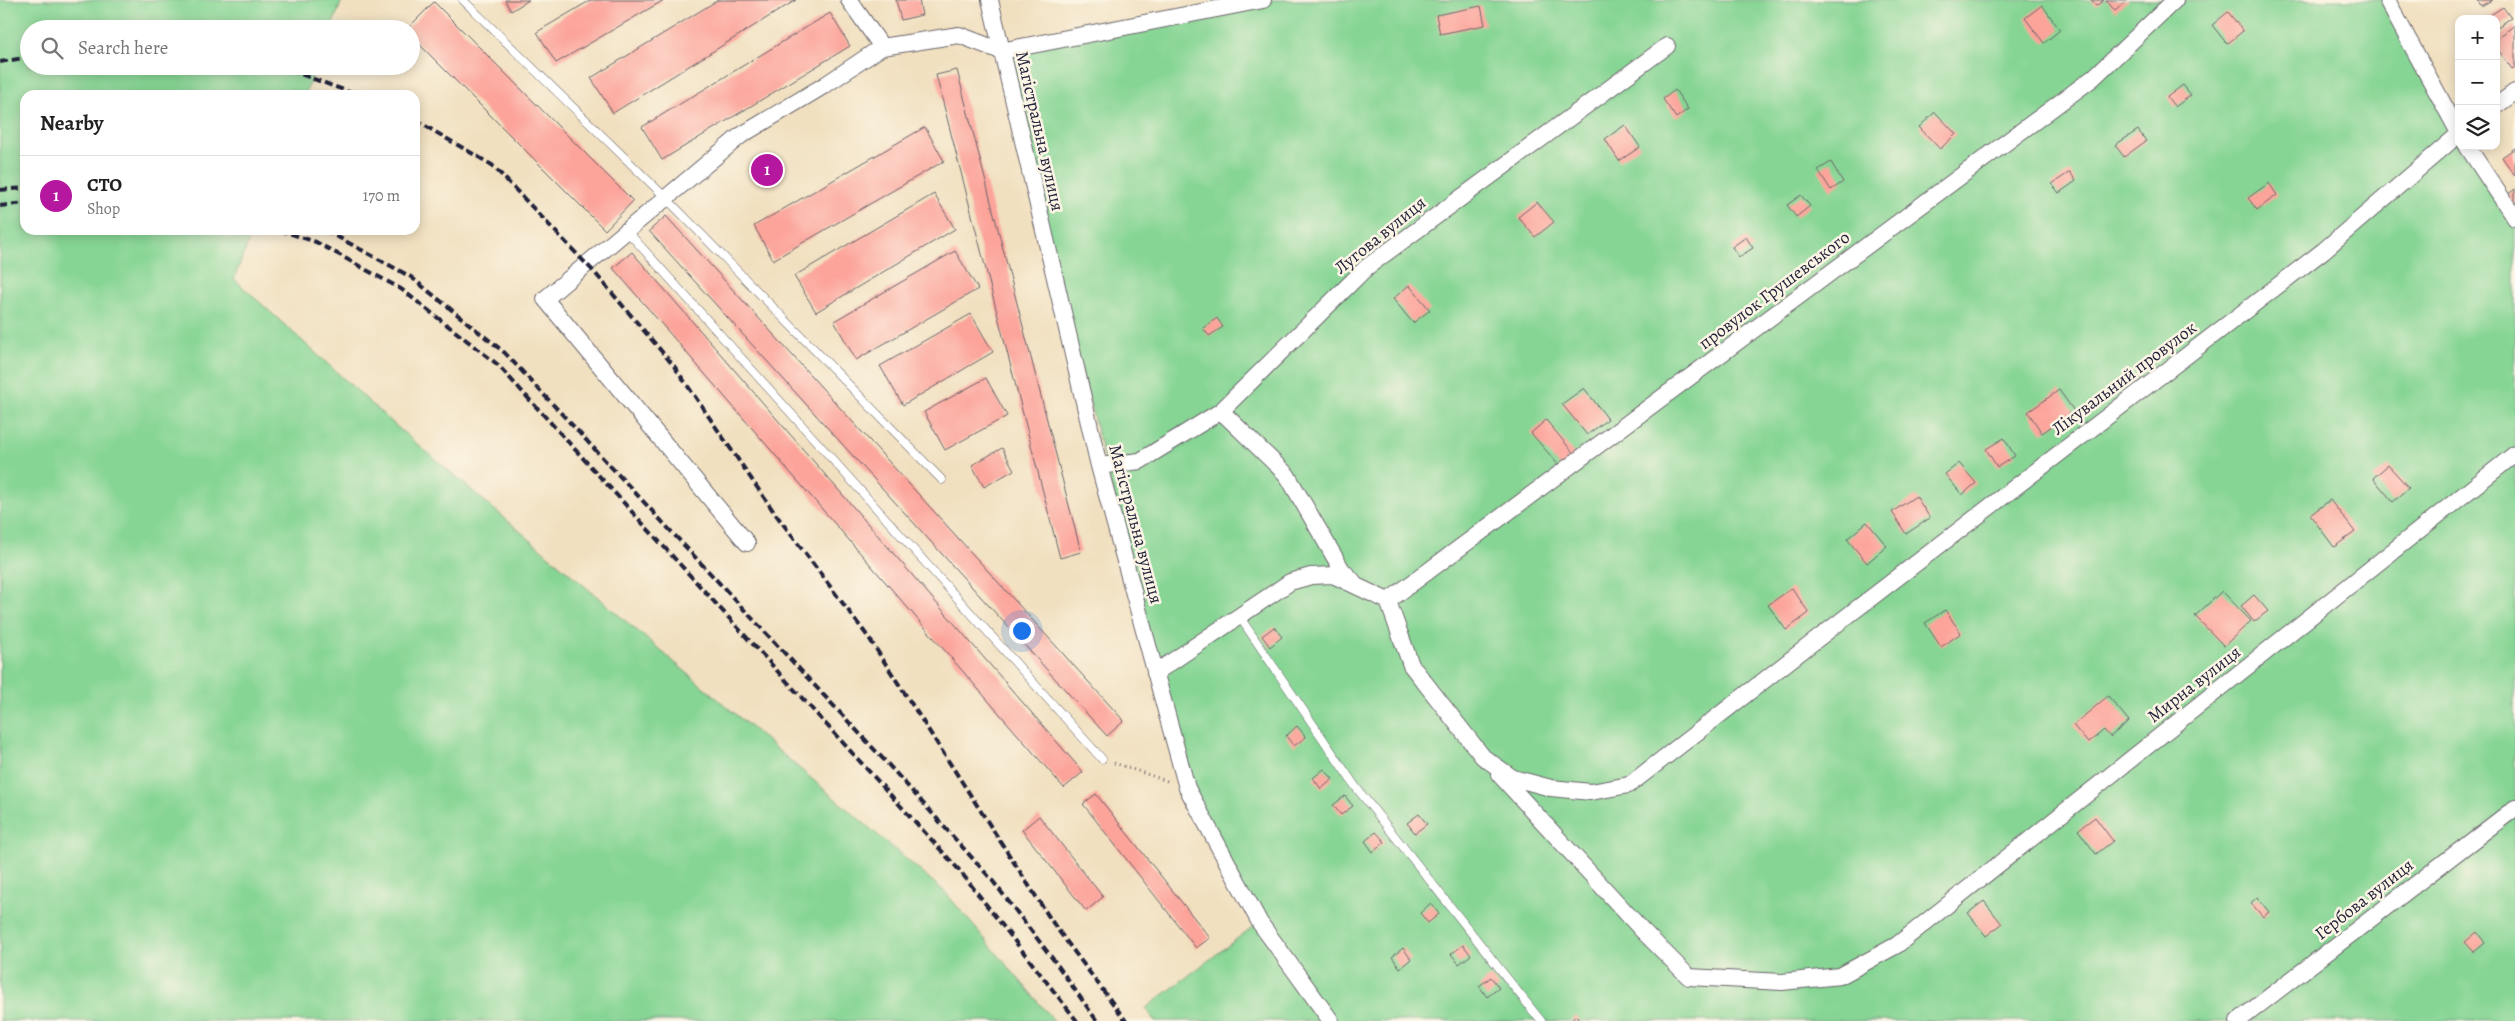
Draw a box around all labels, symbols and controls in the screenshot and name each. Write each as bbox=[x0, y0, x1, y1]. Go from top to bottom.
map controls bbox=[2455, 15, 2500, 150]
button: + bbox=[2455, 15, 2500, 60]
search box bbox=[20, 20, 420, 75]
icon: search bbox=[38, 34, 66, 62]
text: Search here bbox=[78, 35, 168, 61]
street label: Магістральна вулиця bbox=[1010, 49, 1070, 213]
button: − bbox=[2455, 60, 2500, 105]
button: layers bbox=[2455, 105, 2500, 150]
text: Nearby bbox=[40, 109, 103, 137]
pin: 1 bbox=[751, 151, 783, 189]
text: СТО bbox=[87, 172, 122, 198]
text: 1 bbox=[53, 185, 59, 207]
text: 170 m bbox=[363, 185, 400, 207]
street label: Лугова вулиця bbox=[1329, 191, 1431, 279]
text: Shop bbox=[87, 198, 120, 220]
street label: провулок Грушевського bbox=[1693, 225, 1855, 355]
street label: Лікувальний провулок bbox=[2047, 316, 2201, 440]
street label: Магістральна вулиця bbox=[1103, 442, 1169, 606]
your location bbox=[1009, 618, 1035, 644]
street label: Мирна вулиця bbox=[2142, 640, 2246, 728]
street label: Гербова вулиця bbox=[2310, 853, 2418, 945]

